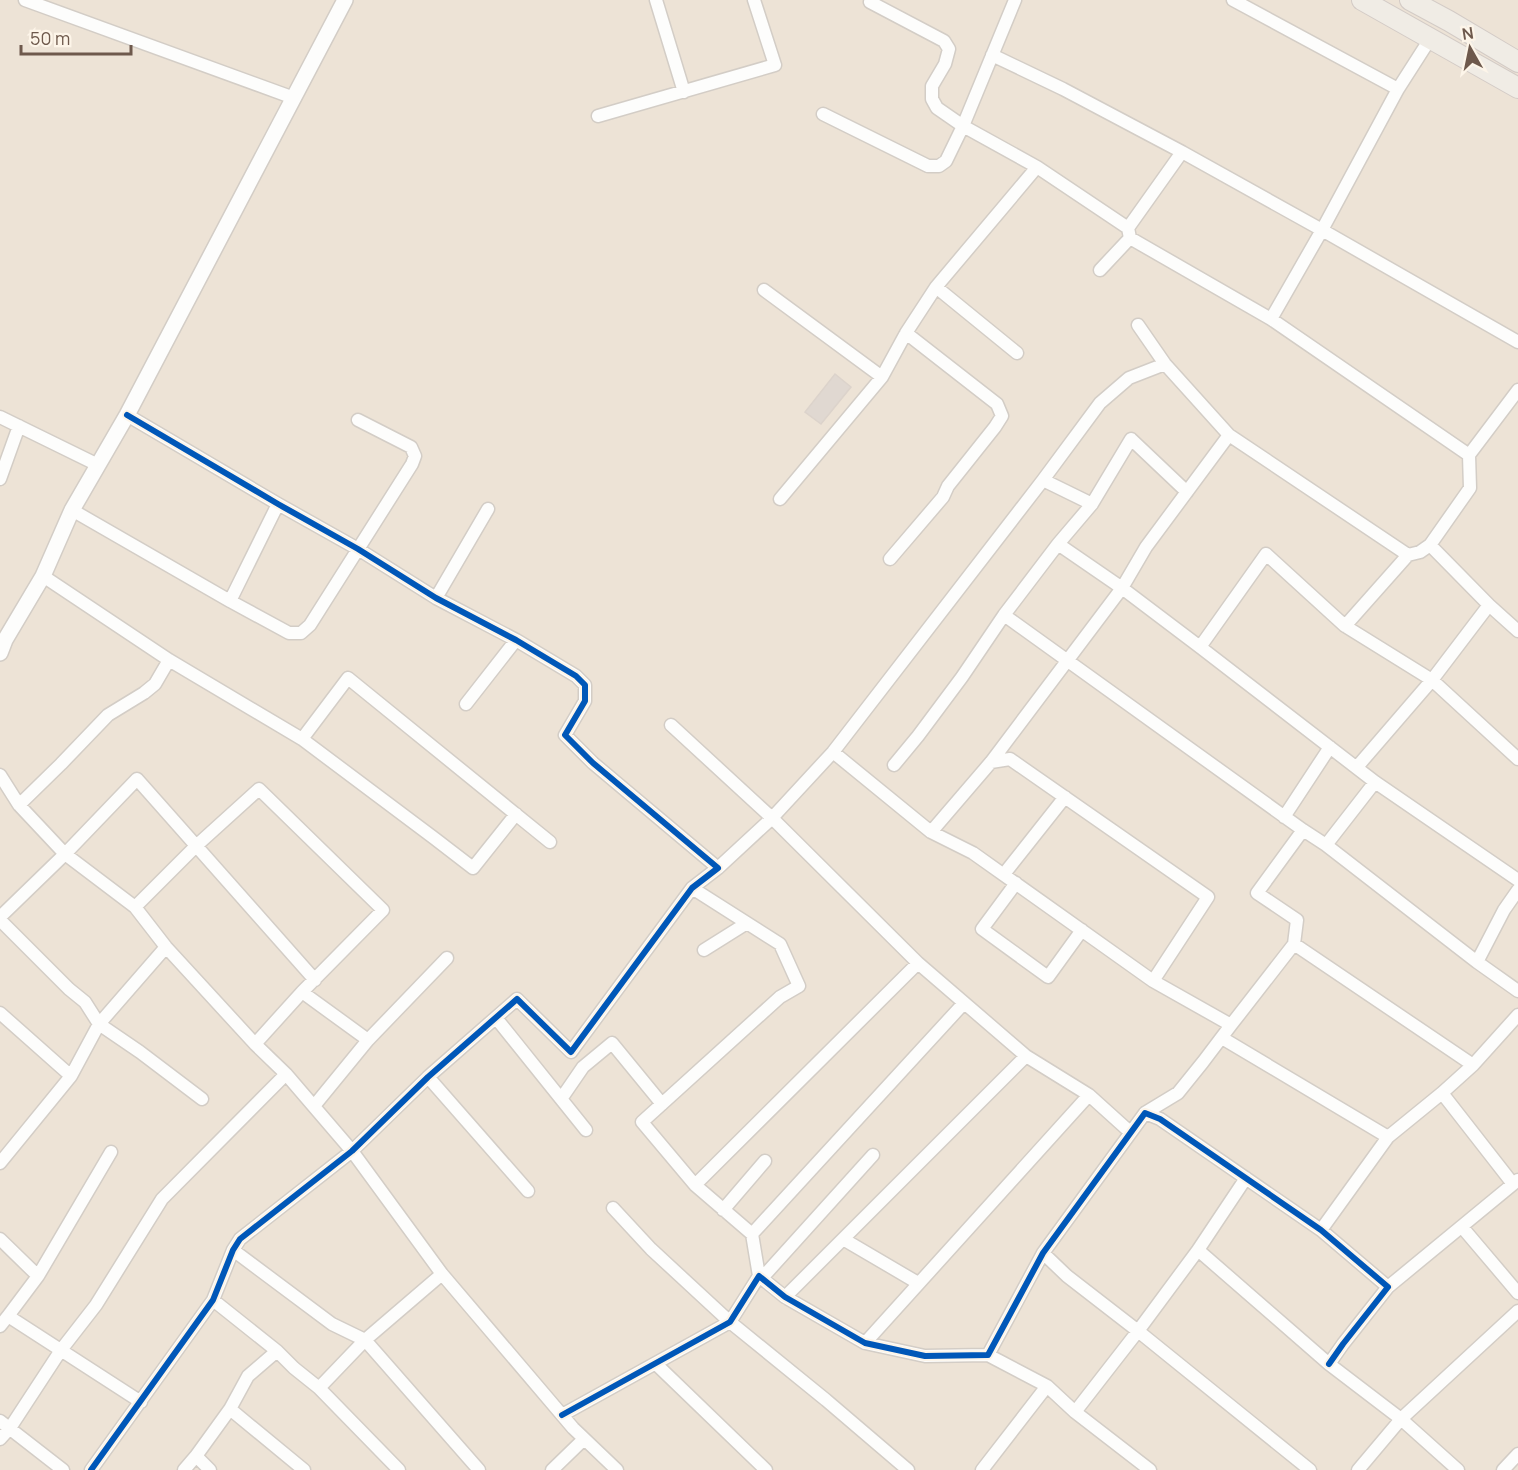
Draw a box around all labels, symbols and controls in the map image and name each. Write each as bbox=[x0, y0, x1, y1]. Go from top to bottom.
scale bar bbox=[21, 18, 130, 56]
north arrow bbox=[1440, 18, 1500, 78]
text: N bbox=[1460, 21, 1475, 45]
text: 50 m bbox=[30, 26, 70, 50]

